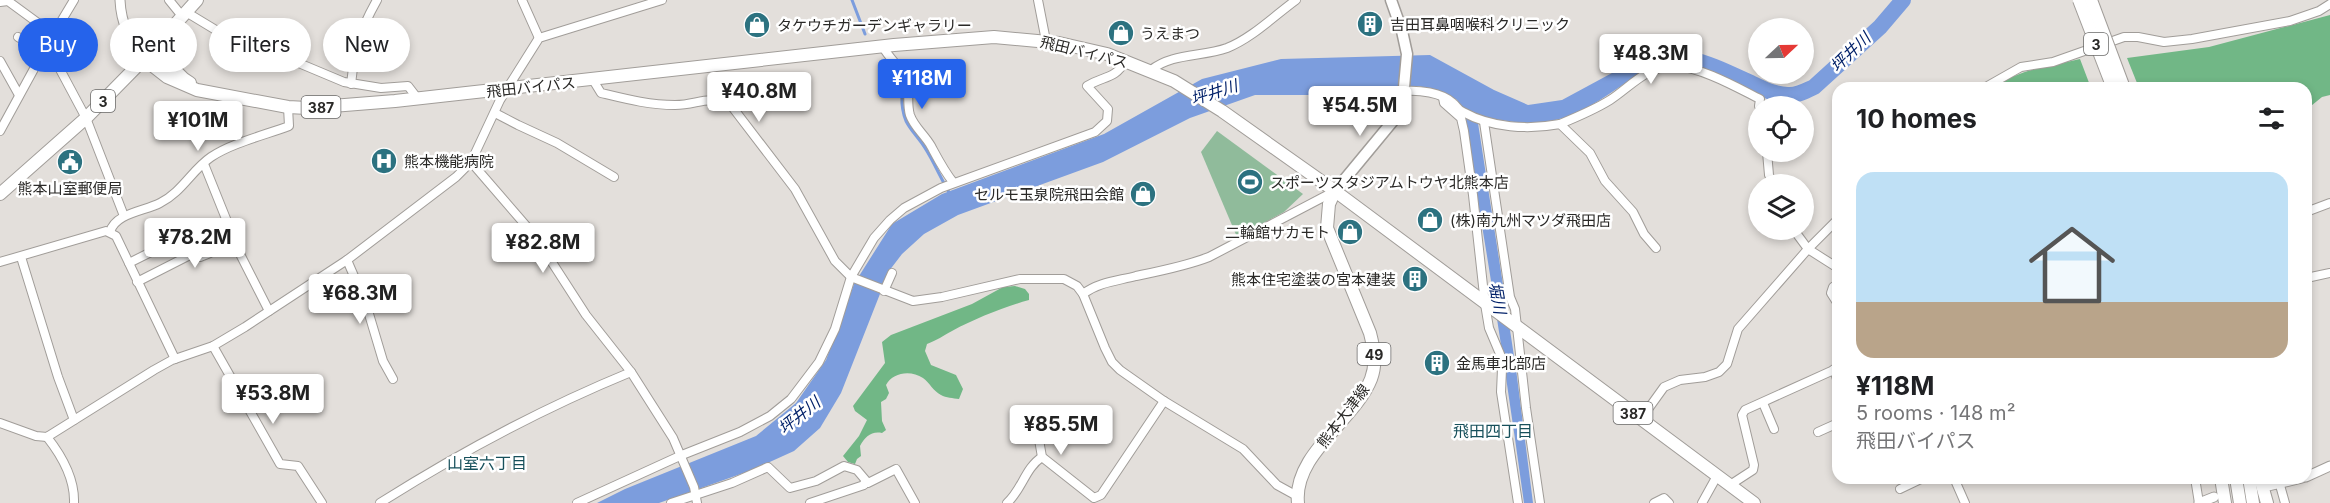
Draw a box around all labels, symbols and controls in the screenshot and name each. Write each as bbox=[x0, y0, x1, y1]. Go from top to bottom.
building icon: 吉田耳鼻咽喉科クリニック bbox=[1355, 9, 1385, 39]
shop icon: タケウチガーデンギャラリー bbox=[742, 10, 772, 40]
place label: 吉田耳鼻咽喉科クリニック bbox=[1390, 15, 1570, 34]
place label: タケウチガーデンギャラリー bbox=[777, 16, 972, 35]
chip: Buy bbox=[18, 18, 98, 72]
chip: Rent bbox=[110, 18, 197, 72]
chip: Filters bbox=[209, 18, 311, 72]
chip: New bbox=[323, 18, 410, 72]
shop icon: うえまつ bbox=[1106, 18, 1136, 48]
north arrow bbox=[1748, 18, 1814, 84]
map controls bbox=[1748, 18, 1814, 240]
place label: うえまつ bbox=[1140, 24, 1200, 43]
water label: 坪井川 bbox=[1826, 27, 1876, 76]
street label: 飛田バイパス bbox=[1038, 32, 1130, 72]
road number: 3 bbox=[2084, 33, 2108, 55]
pin: ¥48.3M bbox=[1602, 34, 1700, 85]
text: ¥48.3M bbox=[1613, 41, 1689, 65]
pin: ¥118M bbox=[880, 59, 964, 110]
text: ¥118M bbox=[892, 66, 952, 90]
pin: ¥40.8M bbox=[710, 72, 808, 123]
street label: 飛田バイパス bbox=[485, 73, 577, 101]
water label: 坪井川 bbox=[1188, 74, 1242, 109]
text: ¥40.8M bbox=[721, 79, 797, 103]
pin: ¥54.5M bbox=[1311, 86, 1409, 137]
road number: 3 bbox=[91, 90, 115, 112]
text: ¥54.5M bbox=[1322, 93, 1398, 117]
road number: 387 bbox=[302, 96, 340, 118]
button: locate bbox=[1748, 96, 1814, 162]
pin: ¥101M bbox=[156, 101, 240, 152]
icon: filters bbox=[2255, 102, 2288, 135]
text: 10 homes bbox=[1856, 103, 1977, 134]
text: ¥101M bbox=[168, 108, 228, 132]
hospital icon: 熊本機能病院 bbox=[369, 146, 399, 176]
public building icon: 熊本山室郵便局 bbox=[55, 147, 85, 177]
place label: 熊本機能病院 bbox=[404, 152, 494, 171]
sports icon: スポーツスタジアムトウヤ北熊本店 bbox=[1235, 167, 1265, 197]
place label: スポーツスタジアムトウヤ北熊本店 bbox=[1270, 173, 1509, 192]
button: layers bbox=[1748, 174, 1814, 240]
place label: 熊本山室郵便局 bbox=[17, 179, 123, 198]
shop icon: セルモ玉泉院飛田会館 bbox=[1128, 179, 1158, 209]
place label: セルモ玉泉院飛田会館 bbox=[974, 185, 1124, 204]
shop icon: (株)南九州マツダ飛田店 bbox=[1415, 205, 1445, 235]
place label: (株)南九州マツダ飛田店 bbox=[1450, 211, 1611, 230]
icon: home bbox=[2018, 211, 2126, 319]
shop icon: 二輪館サカモト bbox=[1335, 217, 1365, 247]
pin: ¥78.2M bbox=[146, 218, 244, 269]
pin: ¥82.8M bbox=[494, 223, 592, 274]
place label: 二輪館サカモト bbox=[1225, 223, 1330, 242]
text: ¥78.2M bbox=[158, 225, 232, 249]
text: ¥82.8M bbox=[506, 230, 580, 254]
building icon: 熊本住宅塗装の宮本建装 bbox=[1400, 264, 1430, 294]
place label: 熊本住宅塗装の宮本建装 bbox=[1231, 270, 1396, 289]
pin: ¥68.3M bbox=[311, 274, 409, 325]
water label: 堀川 bbox=[1485, 280, 1511, 317]
text: ¥68.3M bbox=[323, 281, 397, 305]
road number: 49 bbox=[1358, 343, 1390, 365]
building icon: 金馬車北部店 bbox=[1422, 348, 1452, 378]
place label: 金馬車北部店 bbox=[1456, 354, 1546, 373]
text: ¥118M bbox=[1856, 370, 1934, 401]
pin: ¥53.8M bbox=[224, 374, 322, 425]
street label: 熊本大津線 bbox=[1313, 380, 1373, 452]
text: ¥53.8M bbox=[236, 381, 310, 405]
water label: 坪井川 bbox=[774, 391, 825, 438]
text: 5 rooms · 148 m² bbox=[1856, 401, 2015, 425]
road number: 387 bbox=[1614, 402, 1652, 424]
pin: ¥85.5M bbox=[1012, 405, 1110, 456]
text: ¥85.5M bbox=[1024, 412, 1098, 436]
district label: 飛田四丁目 bbox=[1453, 421, 1533, 441]
text: 飛田バイパス bbox=[1856, 429, 1976, 453]
district label: 山室六丁目 bbox=[447, 453, 527, 473]

